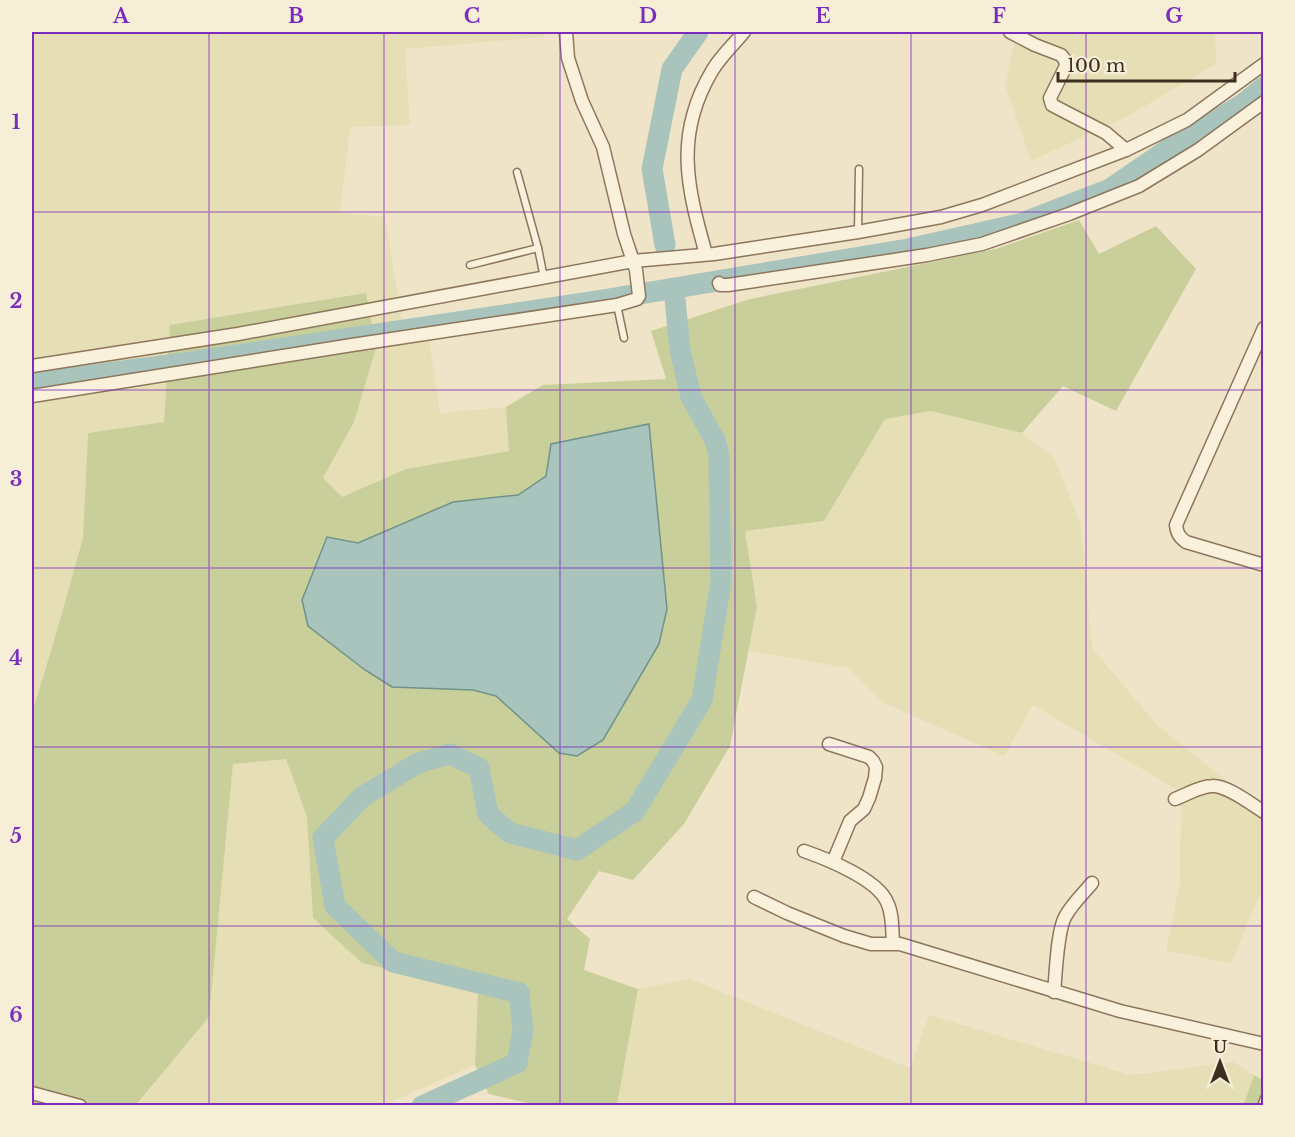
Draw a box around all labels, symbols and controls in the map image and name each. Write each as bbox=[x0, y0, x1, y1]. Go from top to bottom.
text: A bbox=[112, 4, 130, 28]
text: B bbox=[288, 4, 304, 28]
text: C bbox=[464, 4, 480, 28]
text: D bbox=[639, 4, 657, 28]
text: E bbox=[815, 4, 831, 28]
text: F bbox=[992, 4, 1006, 28]
text: G bbox=[1165, 4, 1183, 28]
scale bar bbox=[1058, 45, 1235, 83]
text: 100 m bbox=[1067, 55, 1125, 77]
text: 1 bbox=[12, 110, 21, 134]
text: 2 bbox=[9, 289, 23, 313]
text: 3 bbox=[10, 467, 22, 491]
text: 4 bbox=[9, 646, 23, 670]
text: 5 bbox=[10, 824, 22, 848]
text: 6 bbox=[9, 1003, 23, 1027]
north arrow bbox=[1190, 1032, 1250, 1092]
text: U bbox=[1213, 1037, 1227, 1057]

